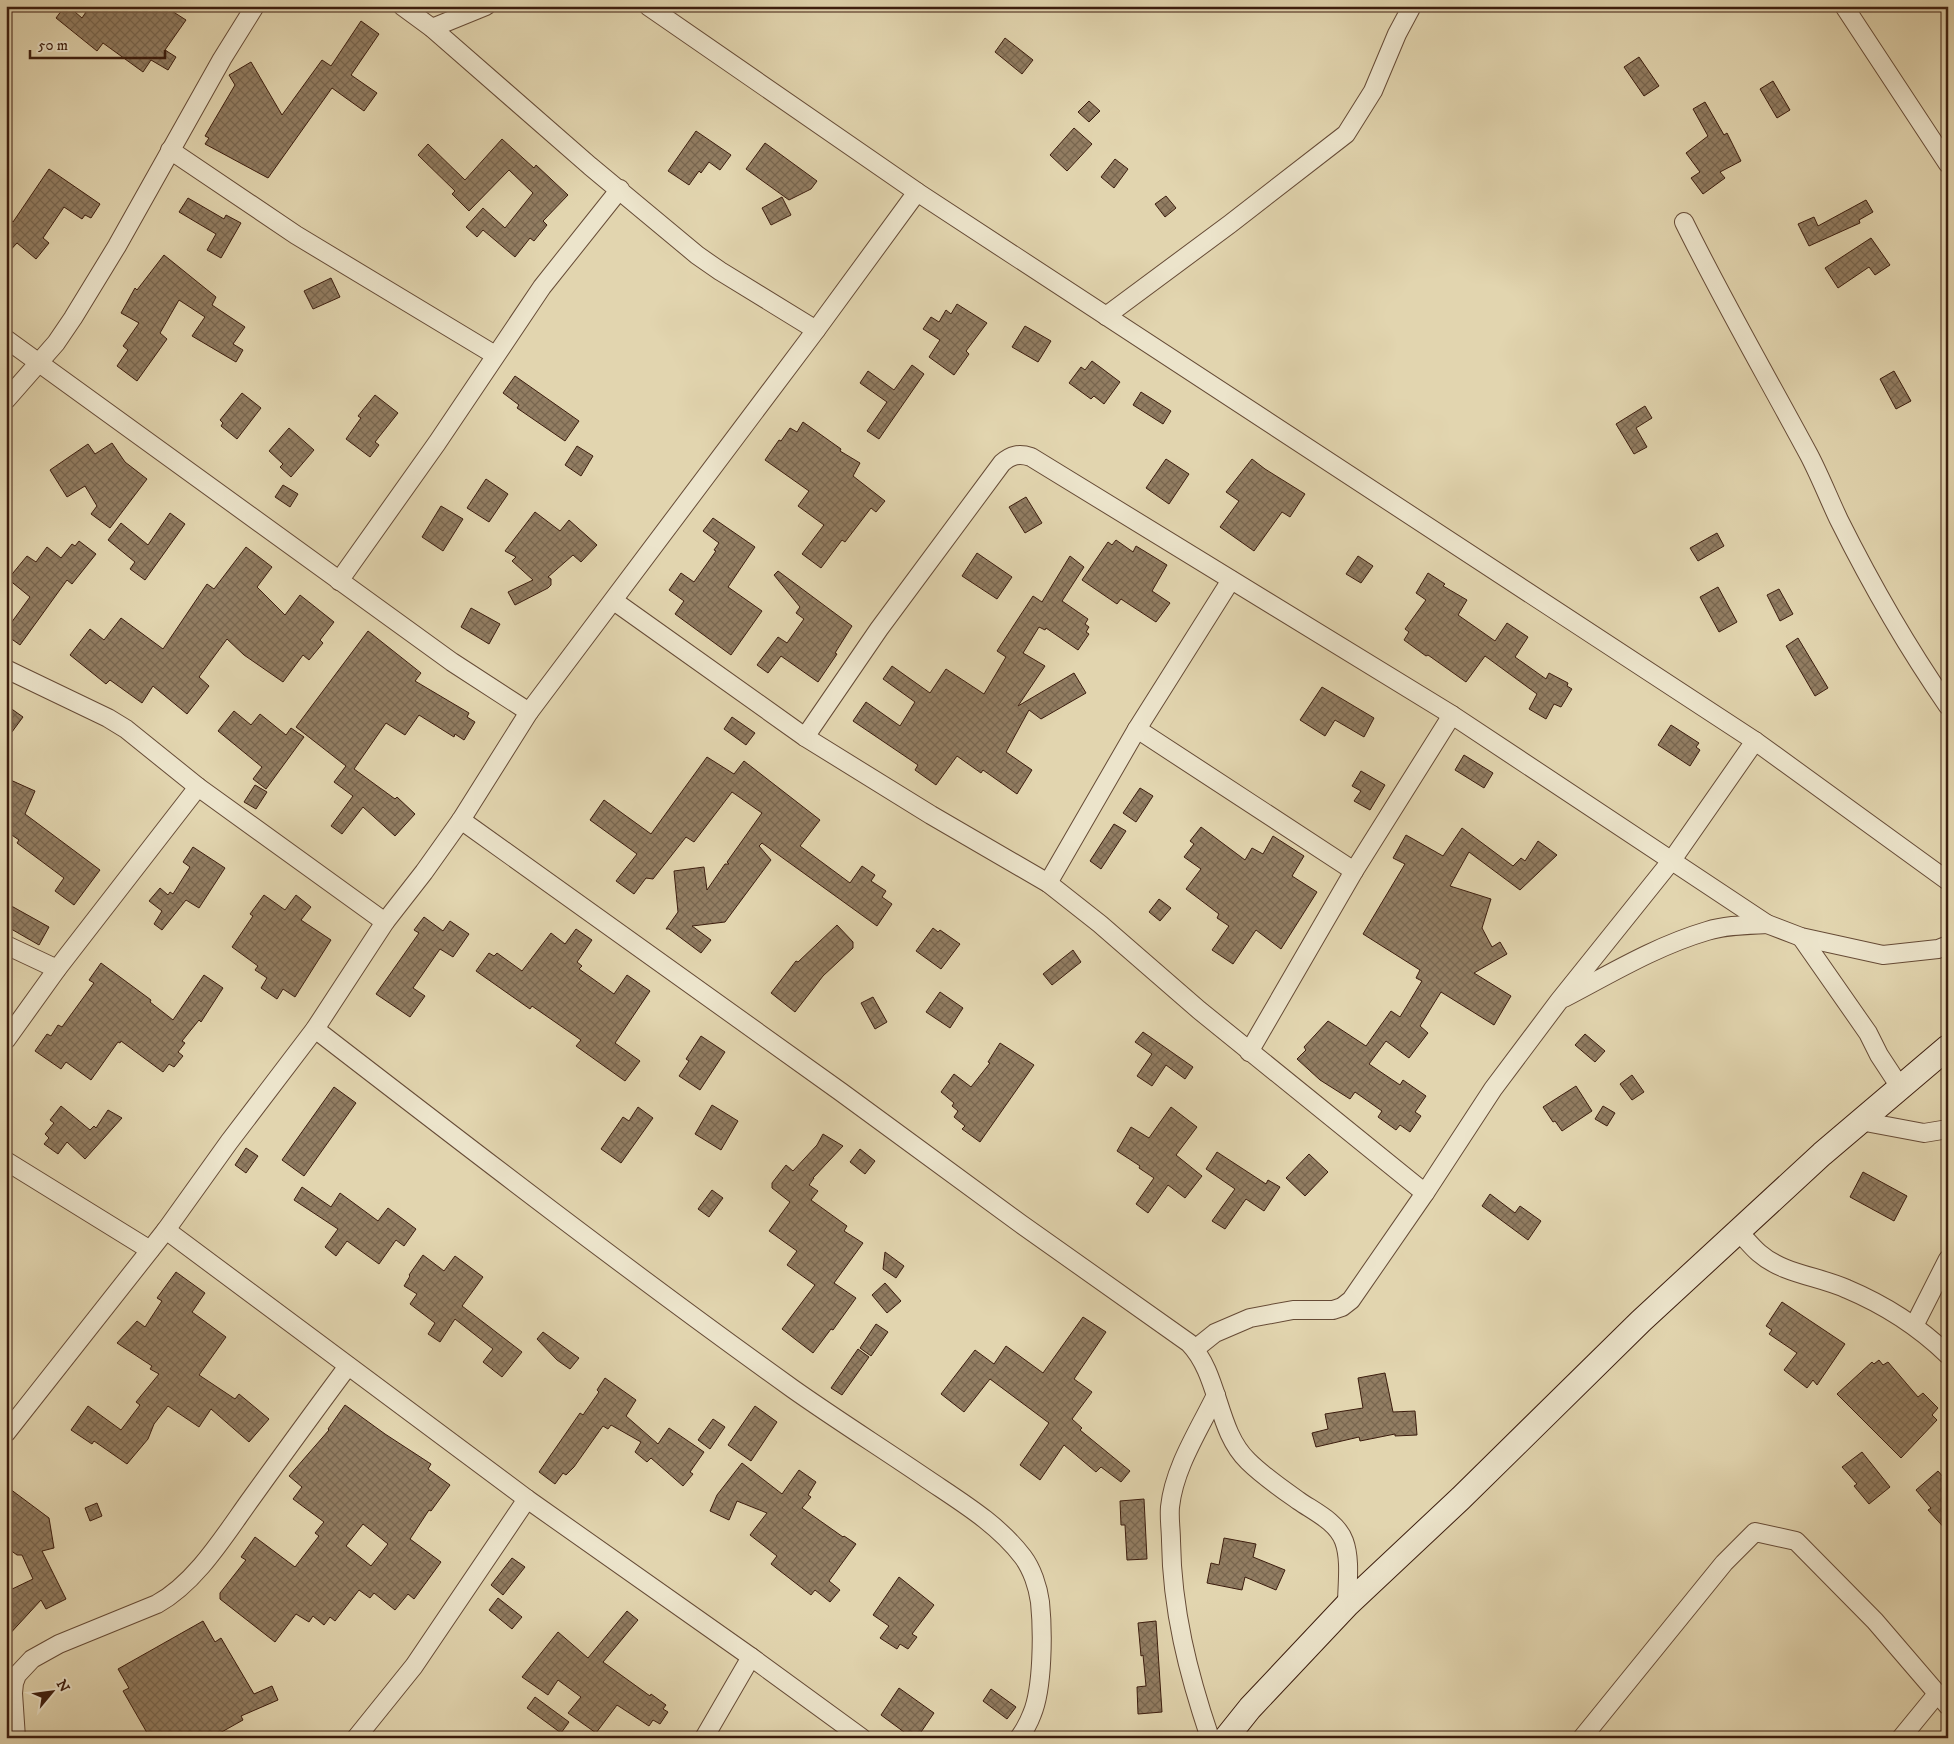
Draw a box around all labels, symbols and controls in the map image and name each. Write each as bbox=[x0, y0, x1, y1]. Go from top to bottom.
scale bar bbox=[30, 28, 165, 60]
text: 50 m bbox=[38, 36, 68, 55]
north arrow bbox=[28, 1666, 78, 1716]
text: N bbox=[52, 1677, 73, 1696]

